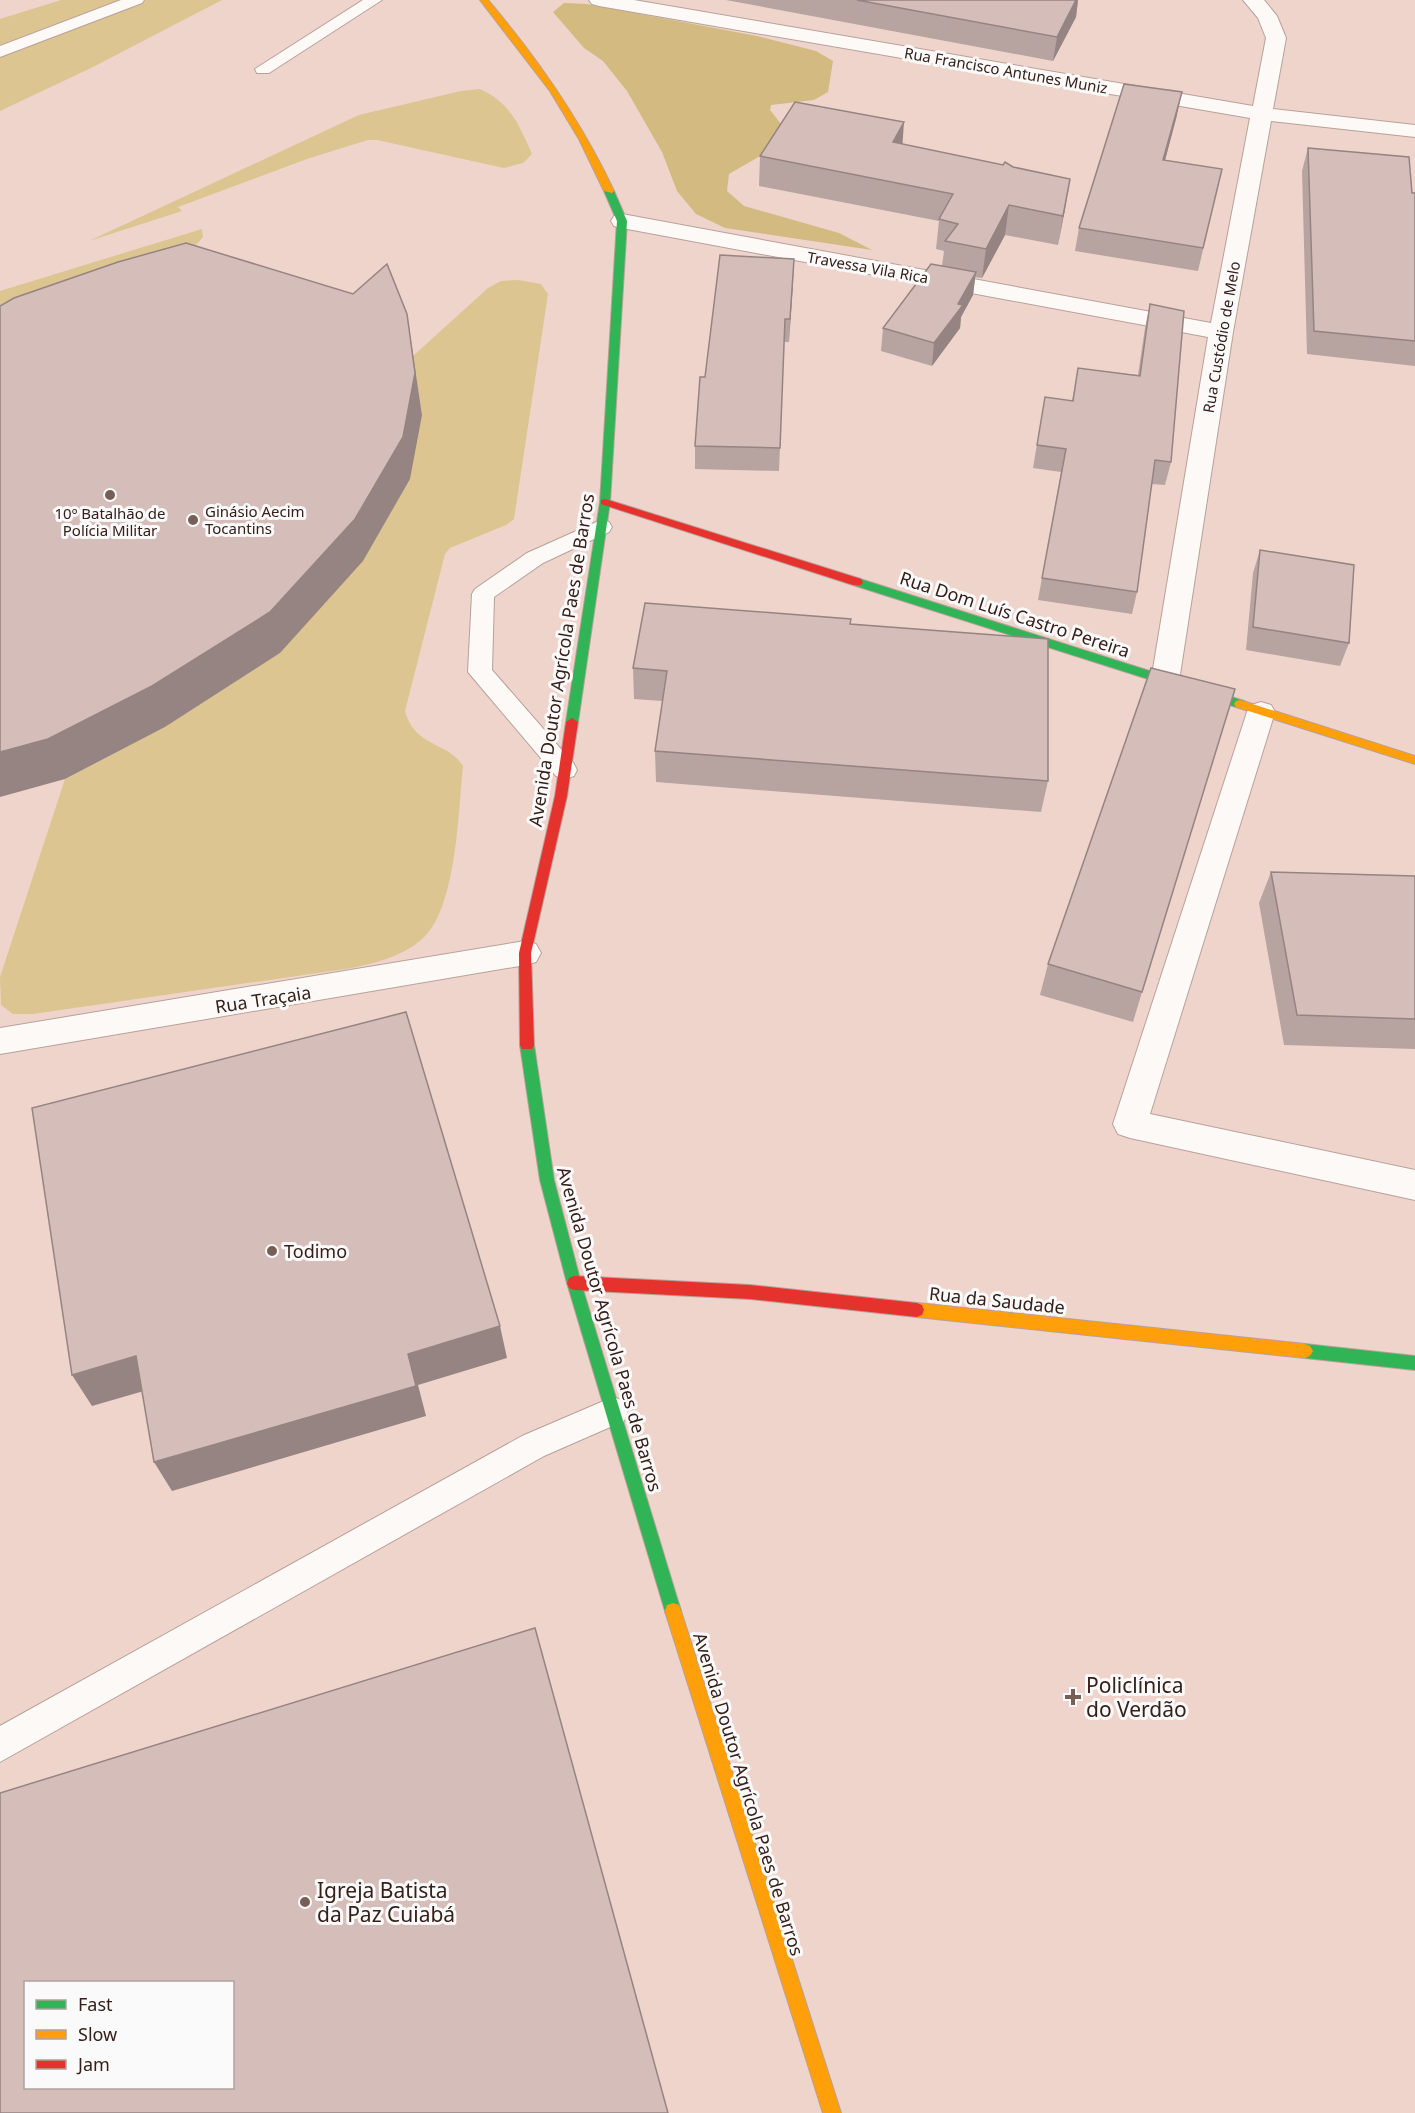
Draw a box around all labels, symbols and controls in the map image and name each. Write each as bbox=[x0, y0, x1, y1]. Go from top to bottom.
street label: Rua Francisco Antunes Muniz bbox=[903, 42, 1109, 98]
street label: Travessa Vila Rica bbox=[806, 247, 930, 287]
street label: Rua Custódio de Melo bbox=[1198, 259, 1244, 415]
marker: 10º Batalhão de Polícia Militar bbox=[103, 488, 117, 502]
street label: Avenida Doutor Agrícola Paes de Barros bbox=[523, 492, 599, 828]
place label: Ginásio Aecim Tocantins bbox=[205, 501, 305, 538]
place label: 10º Batalhão de Polícia Militar bbox=[55, 503, 165, 540]
marker: Ginásio Aecim Tocantins bbox=[186, 513, 200, 527]
street label: Rua Dom Luís Castro Pereira bbox=[897, 565, 1133, 663]
street label: Rua Traçaia bbox=[213, 980, 313, 1018]
street label: Avenida Doutor Agrícola Paes de Barros bbox=[552, 1164, 668, 1494]
place label: Todimo bbox=[284, 1239, 347, 1263]
marker: Todimo bbox=[265, 1244, 279, 1258]
street label: Rua da Saudade bbox=[928, 1281, 1066, 1319]
street label: Avenida Doutor Agrícola Paes de Barros bbox=[688, 1629, 810, 1959]
place label: Policlínica do Verdão bbox=[1086, 1671, 1187, 1723]
marker: Policlínica do Verdão bbox=[1064, 1688, 1082, 1706]
place label: Igreja Batista da Paz Cuiabá bbox=[317, 1876, 455, 1928]
marker: Igreja Batista da Paz Cuiabá bbox=[298, 1895, 312, 1909]
legend bbox=[24, 1981, 234, 2089]
text: Fast bbox=[78, 1992, 113, 2016]
text: Slow bbox=[78, 2022, 117, 2046]
text: Jam bbox=[76, 2052, 110, 2076]

